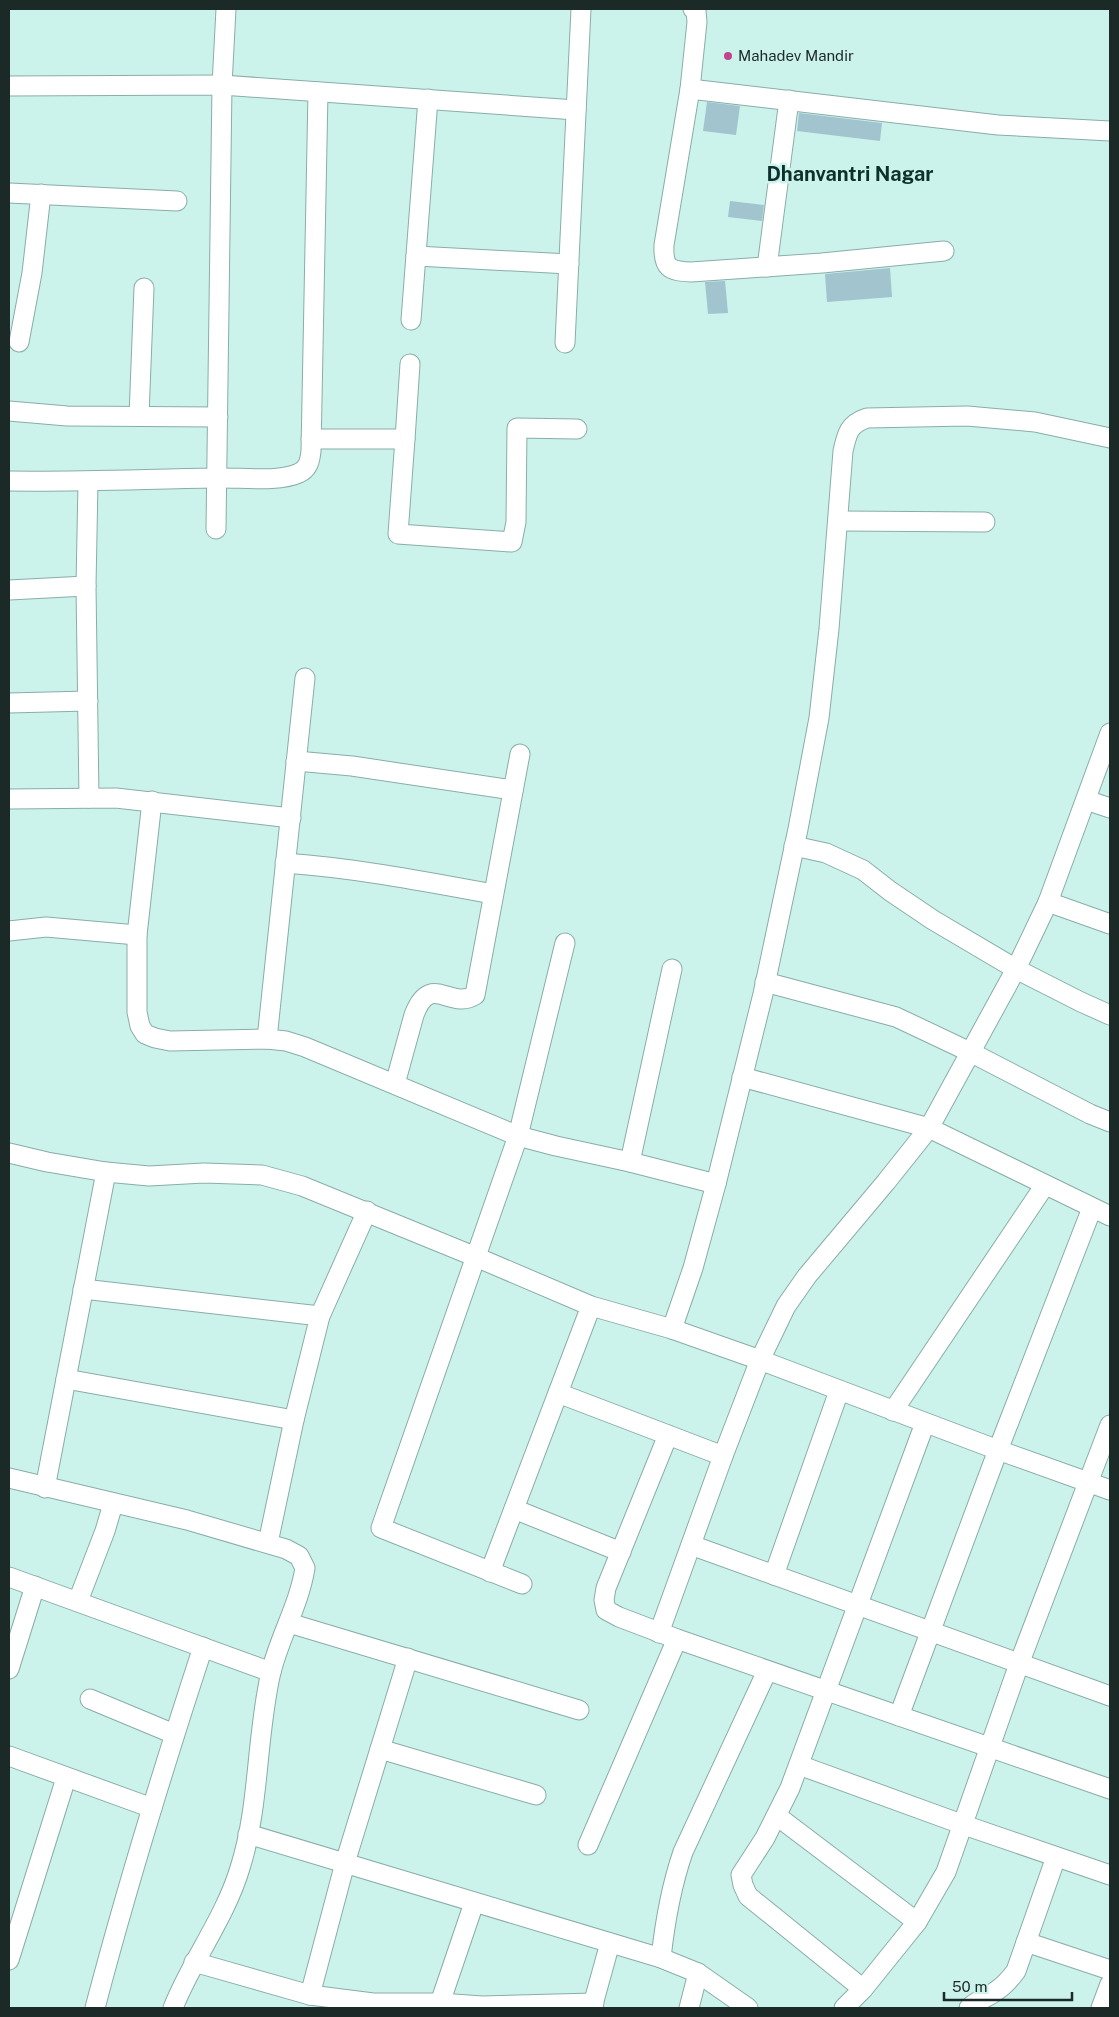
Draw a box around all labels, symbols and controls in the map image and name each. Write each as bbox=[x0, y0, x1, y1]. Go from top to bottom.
place label: Mahadev Mandir bbox=[738, 47, 854, 64]
marker: Mahadev Mandir bbox=[722, 50, 734, 62]
district label: Dhanvantri Nagar bbox=[766, 162, 934, 186]
scale bar bbox=[944, 1970, 1072, 2002]
text: 50 m bbox=[952, 1978, 987, 1995]

